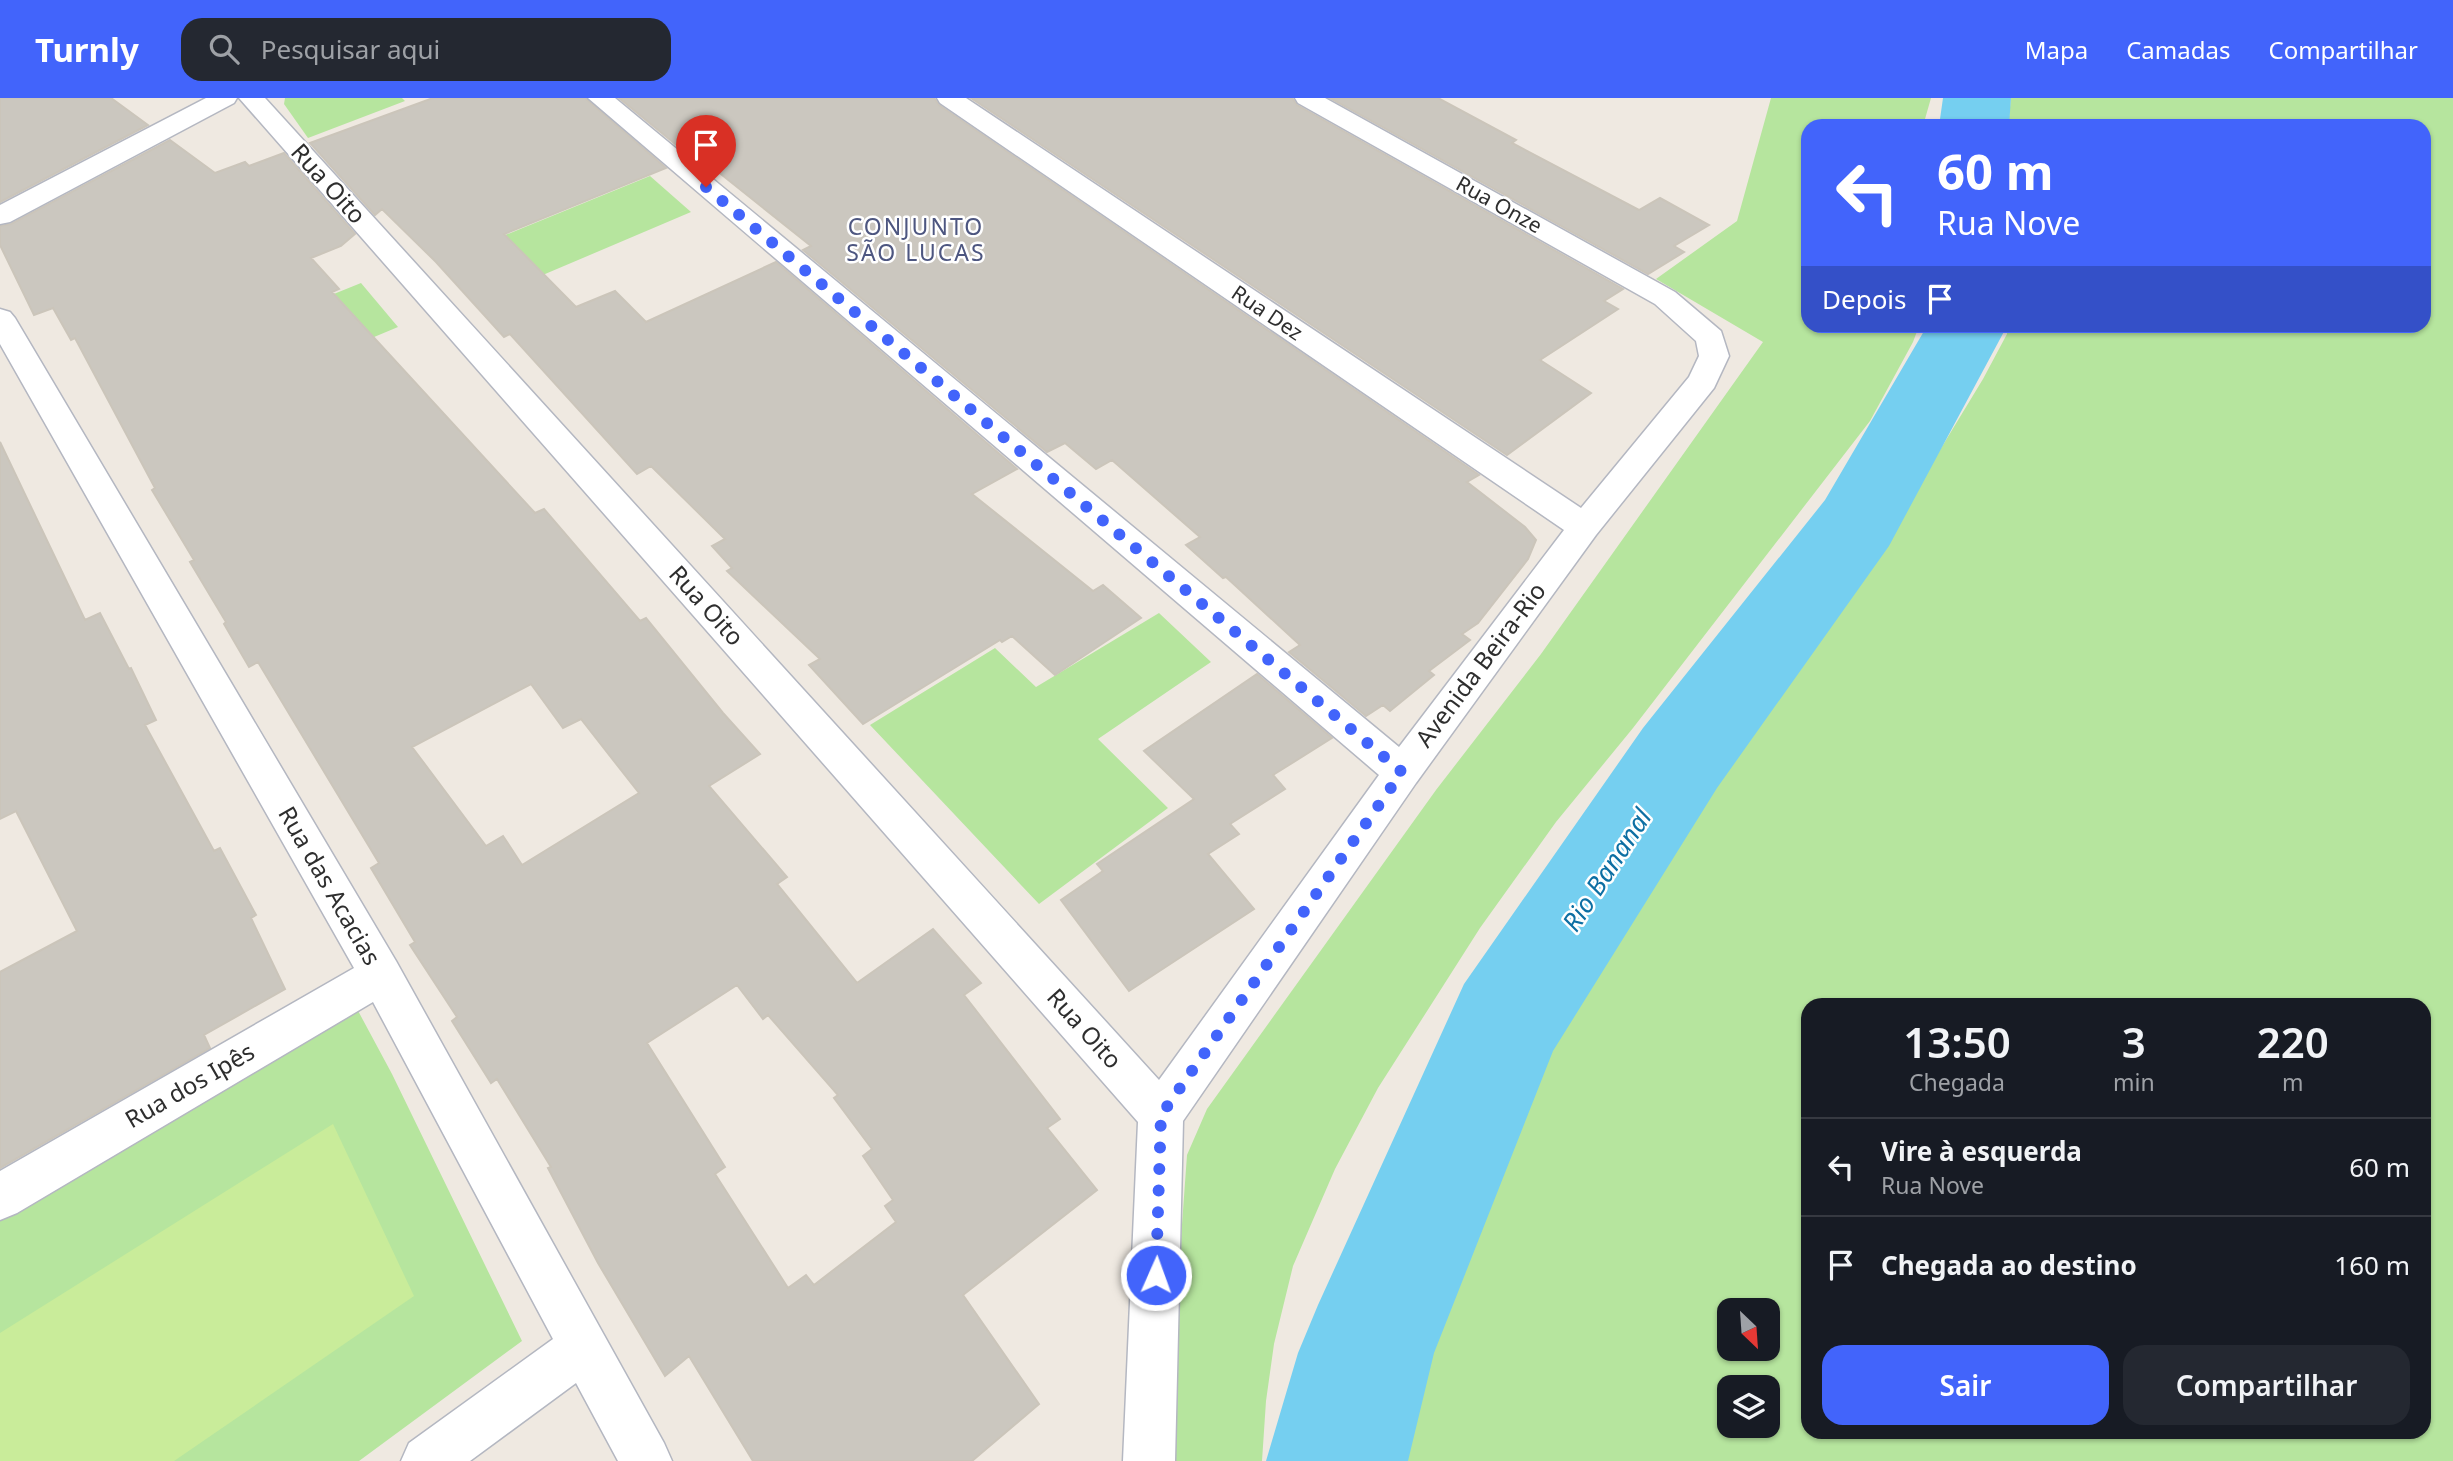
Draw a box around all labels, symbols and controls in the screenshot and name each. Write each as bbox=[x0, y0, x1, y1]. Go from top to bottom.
search box bbox=[181, 18, 671, 81]
text: Turnly bbox=[35, 27, 139, 72]
icon: search bbox=[205, 30, 243, 68]
text: Pesquisar aqui bbox=[261, 31, 440, 67]
text: Mapa bbox=[2025, 33, 2088, 66]
text: Camadas bbox=[2126, 33, 2230, 66]
text: Compartilhar bbox=[2268, 33, 2418, 66]
pin bbox=[676, 115, 736, 187]
icon: arrive bbox=[687, 126, 725, 164]
street label: Rua Oito bbox=[284, 136, 374, 230]
text: 60 m bbox=[1937, 138, 2054, 204]
icon: left bbox=[1822, 147, 1913, 238]
street label: Rua Onze bbox=[1451, 169, 1548, 239]
text: Rua Nove bbox=[1937, 201, 2080, 244]
district label: CONJUNTO SÃO LUCAS bbox=[846, 210, 986, 268]
street label: Rua Dez bbox=[1227, 278, 1309, 346]
icon: arrive bbox=[1921, 280, 1959, 318]
text: Depois bbox=[1822, 281, 1907, 317]
street label: Rua Oito bbox=[662, 558, 752, 652]
street label: Avenida Beira-Rio bbox=[1407, 575, 1553, 753]
street label: Rua das Acacias bbox=[271, 800, 389, 971]
water label: Rio Bananal bbox=[1553, 800, 1660, 938]
street label: Rua Oito bbox=[1040, 981, 1130, 1075]
text: 13:50 bbox=[1903, 1013, 2011, 1070]
text: 3 bbox=[2122, 1013, 2146, 1070]
text: 220 bbox=[2257, 1013, 2329, 1070]
street label: Rua dos Ipês bbox=[118, 1034, 260, 1135]
text: Chegada bbox=[1909, 1066, 2005, 1098]
text: min bbox=[2113, 1066, 2155, 1098]
text: m bbox=[2282, 1066, 2304, 1098]
text: Vire à esquerda bbox=[1881, 1133, 2082, 1169]
icon: left bbox=[1822, 1148, 1860, 1186]
text: 60 m bbox=[2349, 1149, 2410, 1185]
text: Rua Nove bbox=[1881, 1169, 1984, 1201]
position arrow bbox=[1119, 1238, 1193, 1312]
icon: arrive bbox=[1822, 1246, 1860, 1284]
text: Chegada ao destino bbox=[1881, 1247, 2137, 1283]
text: 160 m bbox=[2334, 1247, 2410, 1283]
north arrow bbox=[1717, 1298, 1780, 1362]
map controls bbox=[1717, 1298, 1780, 1438]
button: Sair bbox=[1822, 1345, 2109, 1425]
button: Compartilhar bbox=[2123, 1345, 2410, 1425]
button: layers bbox=[1717, 1375, 1780, 1438]

